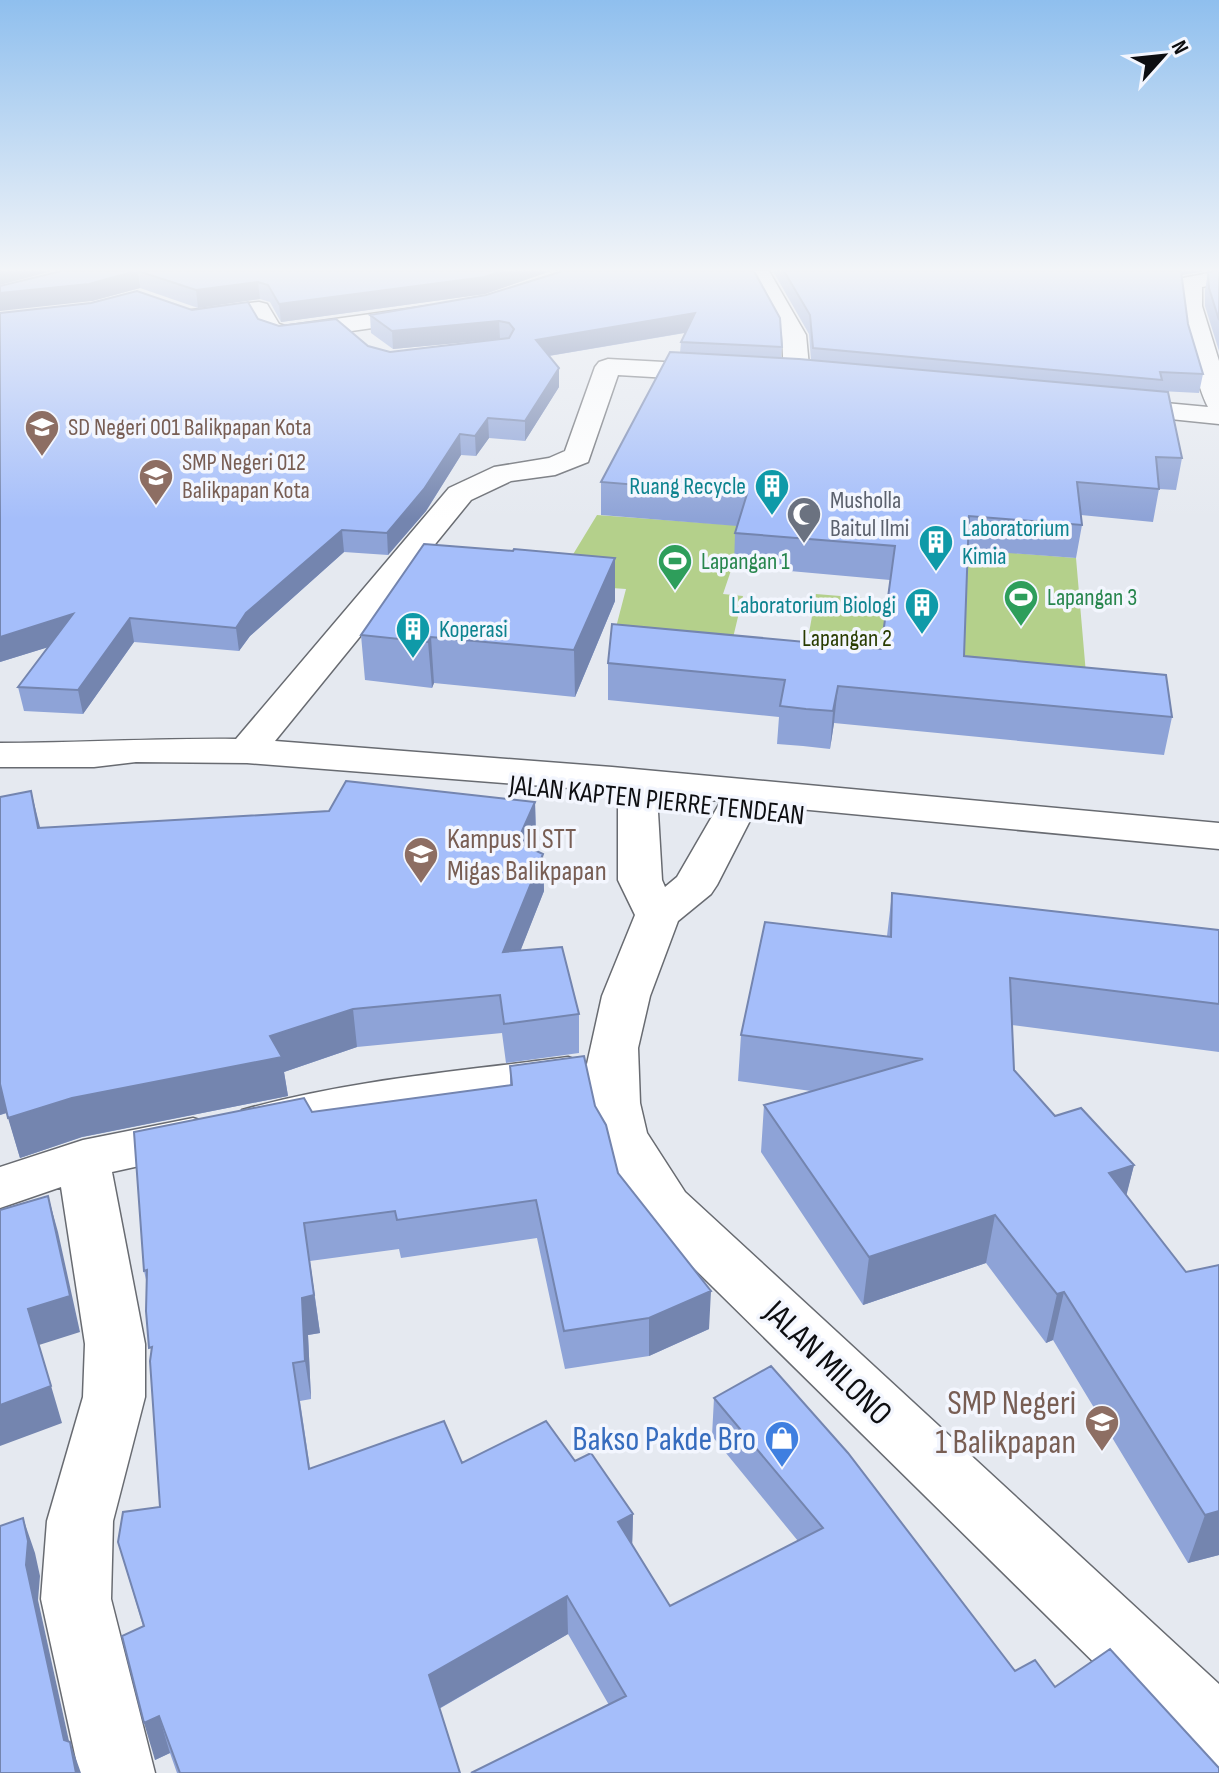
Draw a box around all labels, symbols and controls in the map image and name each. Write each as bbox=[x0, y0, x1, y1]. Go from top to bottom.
north arrow bbox=[1123, 16, 1203, 96]
text: N bbox=[1165, 36, 1194, 59]
school or university icon: SD Negeri 001 Balikpapan Kota bbox=[23, 408, 61, 458]
place label: SD Negeri 001 Balikpapan Kota bbox=[68, 413, 312, 442]
place label: SMP Negeri 012 Balikpapan Kota bbox=[182, 448, 310, 505]
school or university icon: SMP Negeri 012 Balikpapan Kota bbox=[137, 457, 175, 507]
building icon: Ruang Recycle bbox=[753, 467, 791, 517]
place label: Ruang Recycle bbox=[629, 472, 746, 501]
place label: Musholla Baitul Ilmi bbox=[830, 486, 909, 543]
mosque icon: Musholla Baitul Ilmi bbox=[785, 495, 823, 545]
place label: Laboratorium Kimia bbox=[962, 514, 1070, 571]
building icon: Laboratorium Kimia bbox=[917, 523, 955, 573]
sports icon: Lapangan 1 bbox=[656, 542, 694, 592]
place label: Lapangan 1 bbox=[701, 547, 790, 576]
sports icon: Lapangan 3 bbox=[1002, 578, 1040, 628]
place label: Lapangan 3 bbox=[1047, 583, 1137, 612]
building icon: Laboratorium Biologi bbox=[903, 586, 941, 636]
place label: Laboratorium Biologi bbox=[731, 591, 896, 620]
building icon: Koperasi bbox=[394, 610, 432, 660]
place label: Koperasi bbox=[439, 615, 508, 644]
park label: Lapangan 2 bbox=[802, 624, 892, 653]
street label: JALAN KAPTEN PIERRE TENDEAN bbox=[507, 768, 806, 832]
place label: Kampus II STT Migas Balikpapan bbox=[447, 823, 607, 888]
school or university icon: Kampus II STT Migas Balikpapan bbox=[402, 835, 440, 885]
street label: JALAN MILONO bbox=[755, 1291, 900, 1434]
place label: SMP Negeri 1 Balikpapan bbox=[935, 1383, 1076, 1463]
school or university icon: SMP Negeri 1 Balikpapan bbox=[1083, 1403, 1121, 1453]
place label: Bakso Pakde Bro bbox=[572, 1419, 756, 1460]
shop icon: Bakso Pakde Bro bbox=[763, 1419, 801, 1469]

